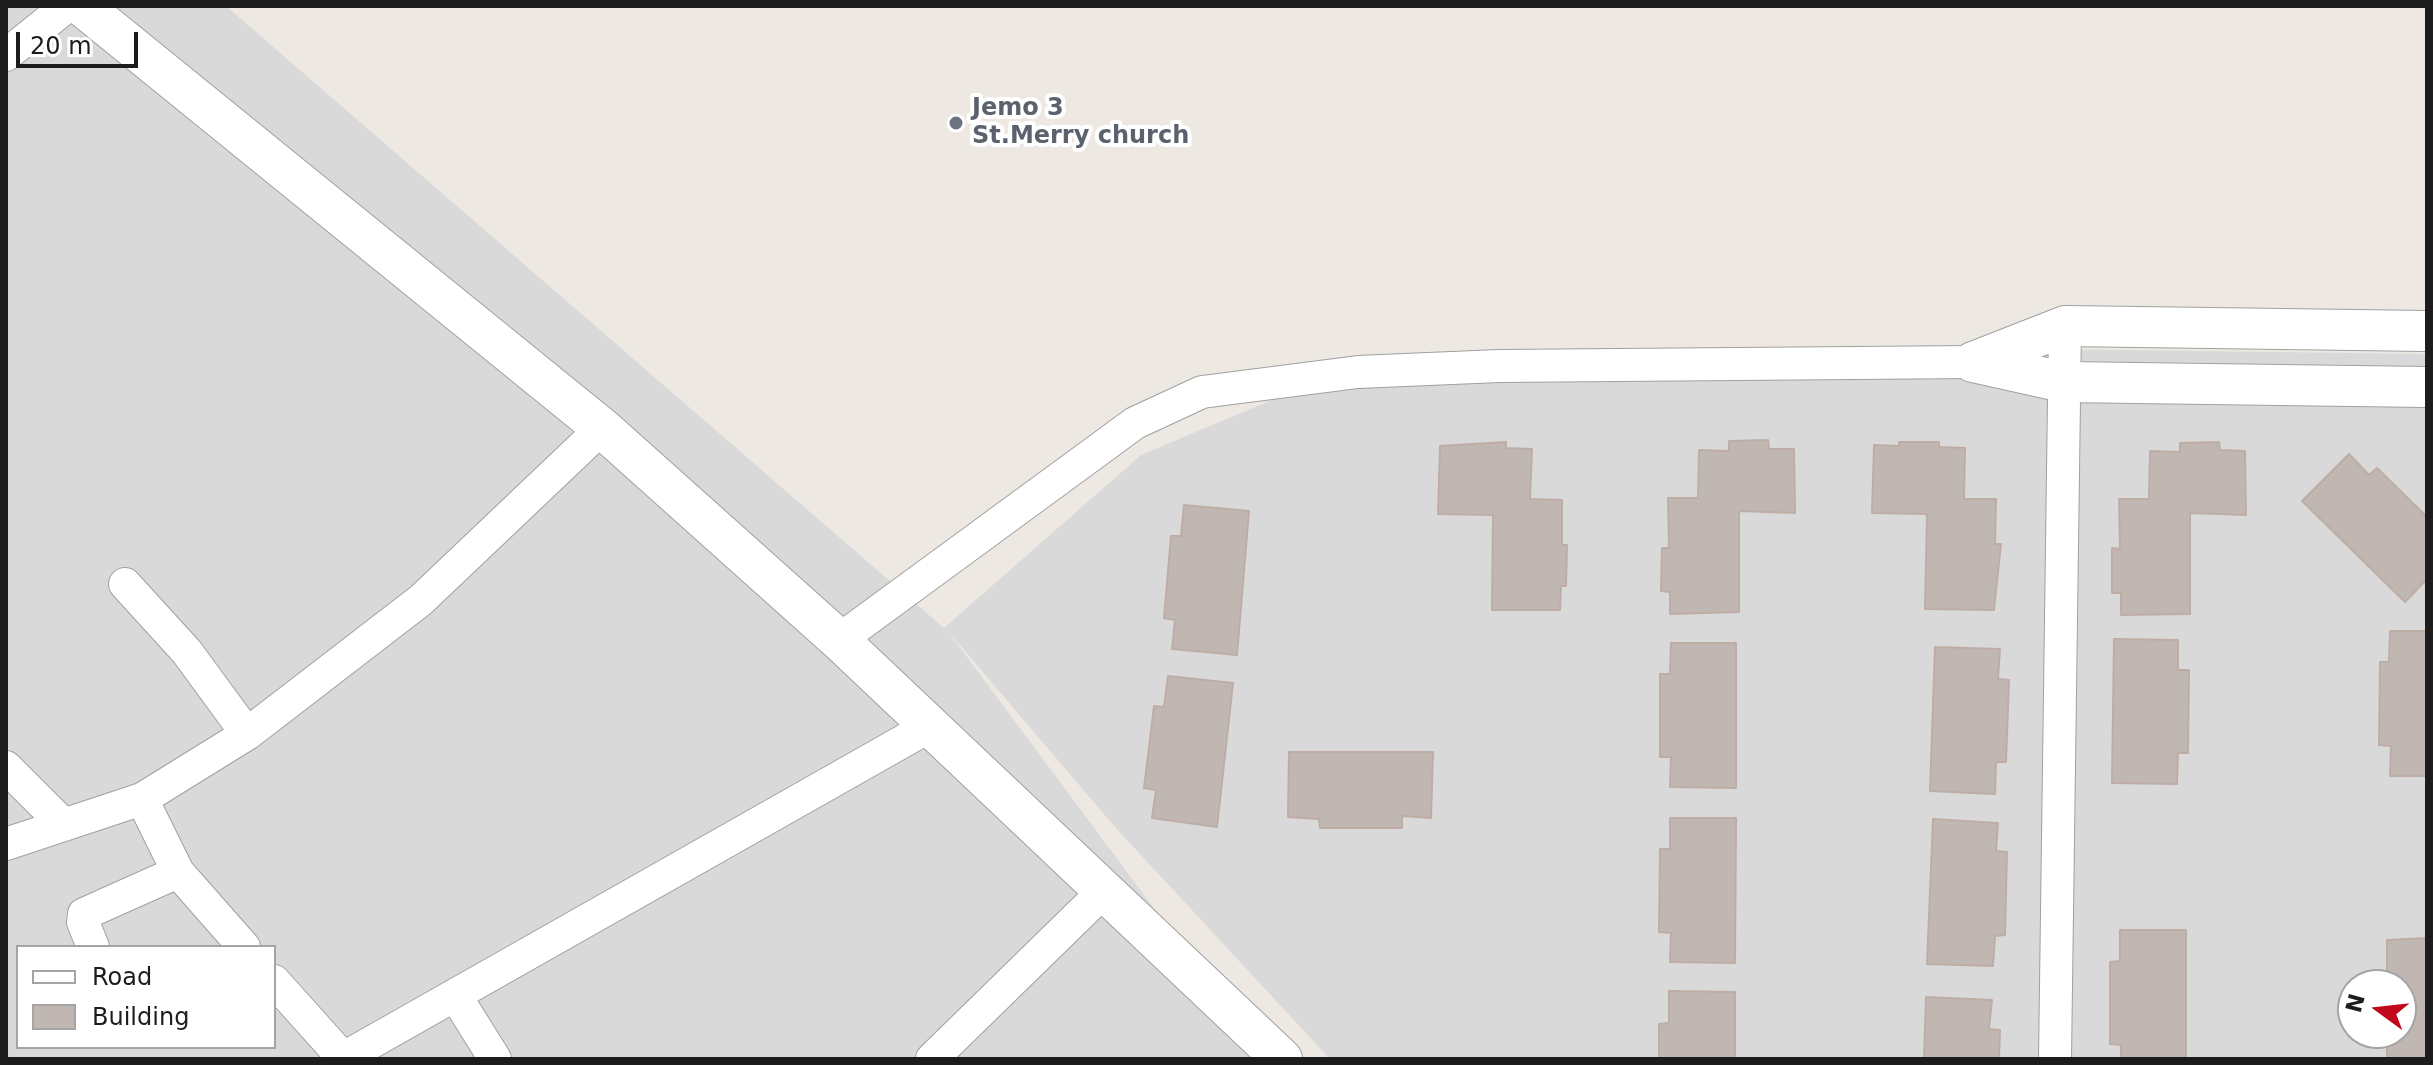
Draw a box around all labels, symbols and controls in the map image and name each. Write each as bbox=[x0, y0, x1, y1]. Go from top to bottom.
scale bar bbox=[20, 16, 142, 66]
text: 20 m bbox=[30, 32, 92, 60]
place label: Jemo 3 St.Merry church bbox=[972, 95, 1189, 151]
marker: Jemo 3 St.Merry church bbox=[947, 114, 965, 132]
legend bbox=[16, 945, 276, 1049]
text: Road bbox=[92, 963, 152, 991]
north arrow bbox=[2337, 969, 2417, 1049]
text: N bbox=[2341, 991, 2370, 1015]
text: Building bbox=[92, 1003, 189, 1031]

